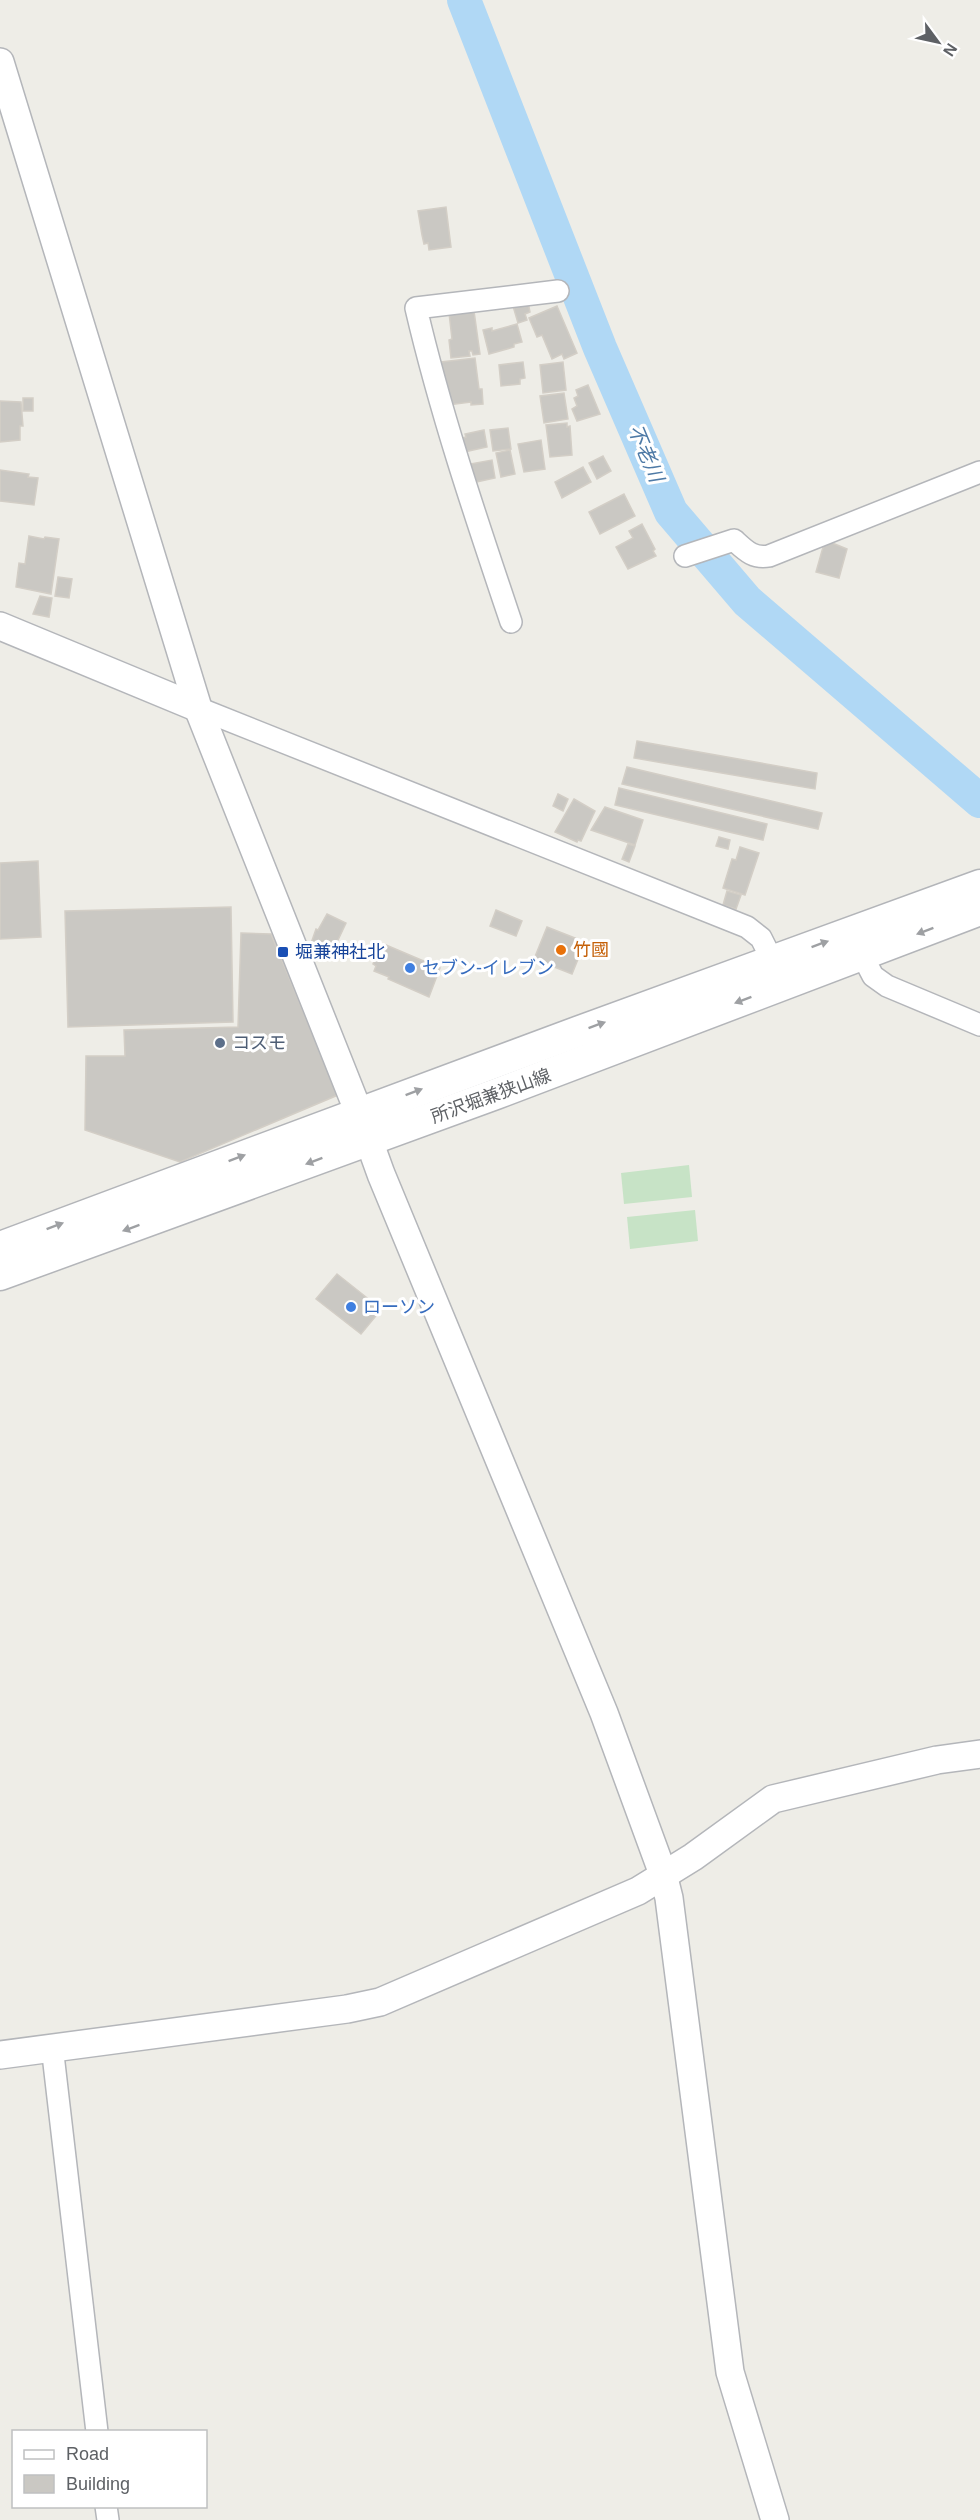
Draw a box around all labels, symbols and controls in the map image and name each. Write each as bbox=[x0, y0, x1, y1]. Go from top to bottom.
north arrow bbox=[908, 12, 968, 72]
text: N bbox=[940, 40, 960, 59]
water label: 不老川 bbox=[624, 421, 669, 487]
one-way arrow bbox=[916, 926, 934, 936]
one-way arrow bbox=[811, 939, 829, 949]
place label: 竹國 bbox=[573, 940, 609, 960]
place label: 堀兼神社北 bbox=[295, 942, 385, 962]
marker: 竹國 bbox=[554, 943, 568, 957]
marker: 堀兼神社北 bbox=[276, 945, 290, 959]
place label: セブン-イレブン bbox=[422, 958, 554, 978]
marker: セブン-イレブン bbox=[403, 961, 417, 975]
one-way arrow bbox=[734, 996, 752, 1005]
one-way arrow bbox=[588, 1019, 606, 1029]
place label: コスモ bbox=[232, 1033, 286, 1053]
marker: コスモ bbox=[213, 1036, 227, 1050]
street label: 所沢堀兼狭山線 bbox=[428, 1065, 554, 1127]
one-way arrow bbox=[405, 1087, 423, 1096]
one-way arrow bbox=[228, 1152, 246, 1162]
one-way arrow bbox=[305, 1157, 323, 1167]
one-way arrow bbox=[46, 1221, 64, 1231]
one-way arrow bbox=[121, 1223, 139, 1233]
place label: ローソン bbox=[363, 1297, 435, 1317]
marker: ローソン bbox=[344, 1300, 358, 1314]
legend bbox=[12, 2430, 207, 2508]
text: Road bbox=[66, 2444, 109, 2464]
text: Building bbox=[66, 2474, 130, 2494]

